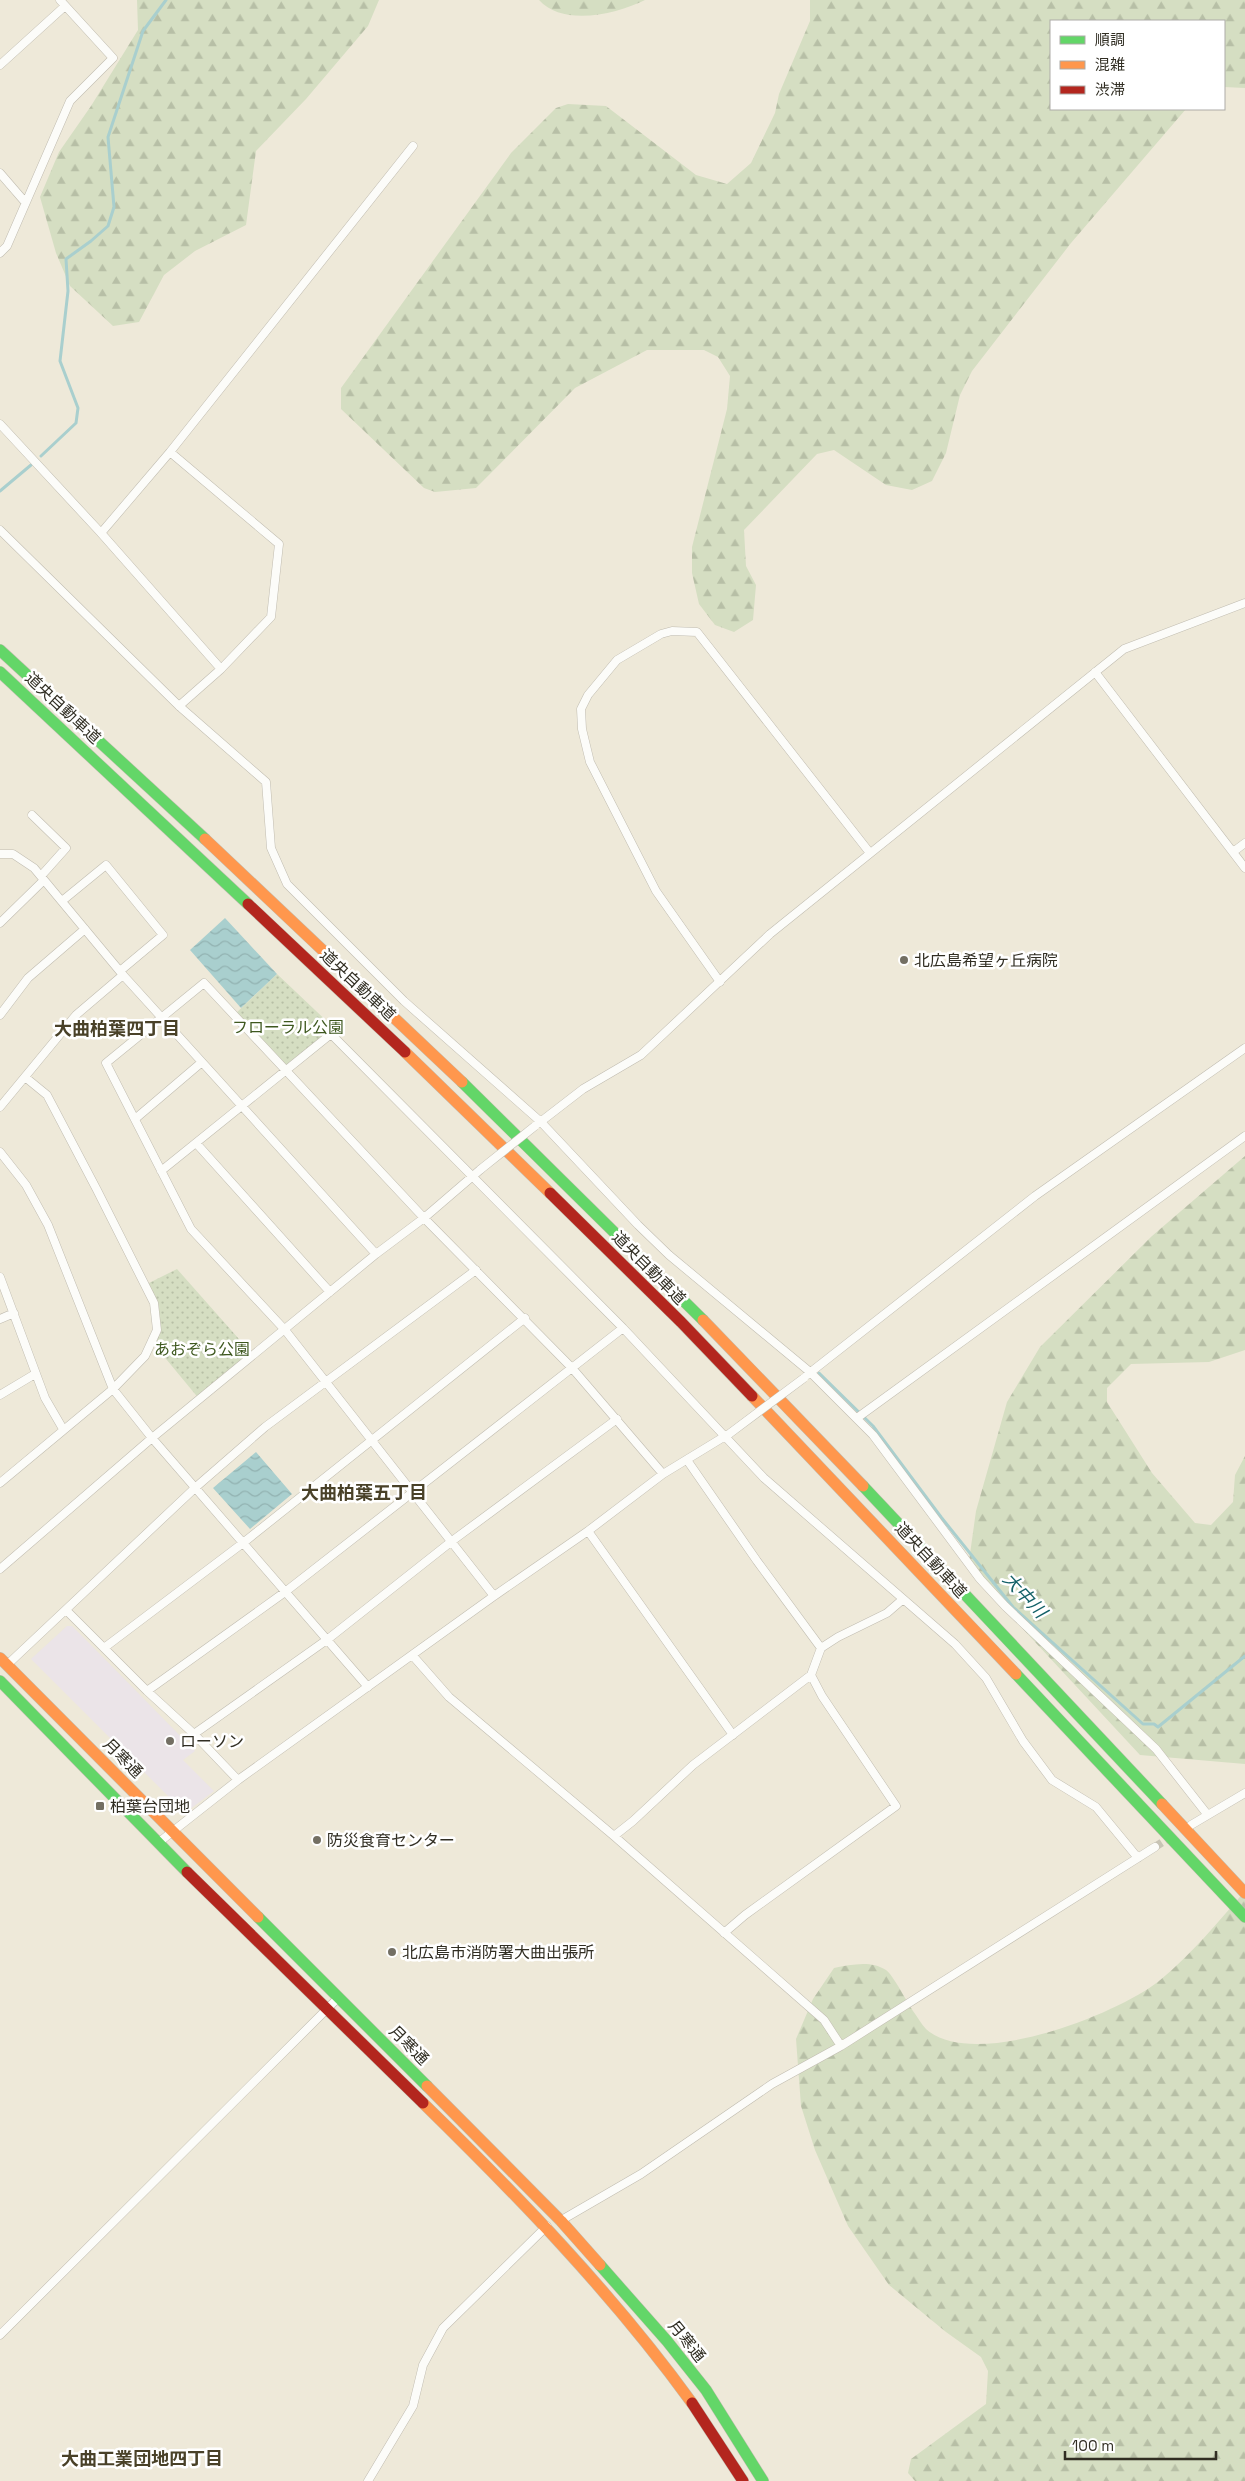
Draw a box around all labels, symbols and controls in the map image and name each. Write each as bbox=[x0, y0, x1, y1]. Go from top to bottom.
legend bbox=[1050, 20, 1225, 110]
text: 順調 bbox=[1095, 30, 1125, 49]
text: 混雑 bbox=[1095, 55, 1125, 74]
text: 渋滞 bbox=[1095, 80, 1125, 99]
street label: 道央自動車道 bbox=[21, 668, 105, 748]
street label: 道央自動車道 bbox=[316, 945, 400, 1025]
place label: 北広島希望ヶ丘病院 bbox=[914, 950, 1058, 971]
marker: 北広島希望ヶ丘病院 bbox=[898, 954, 910, 966]
district label: 大曲柏葉四丁目 bbox=[54, 1017, 180, 1040]
park label: フローラル公園 bbox=[232, 1017, 344, 1038]
street label: 道央自動車道 bbox=[608, 1227, 690, 1309]
park label: あおぞら公園 bbox=[154, 1339, 250, 1360]
district label: 大曲柏葉五丁目 bbox=[301, 1481, 427, 1504]
street label: 道央自動車道 bbox=[891, 1518, 971, 1602]
water label: 大中川 bbox=[998, 1567, 1053, 1624]
place label: ローソン bbox=[180, 1731, 244, 1752]
street label: 月寒通 bbox=[99, 1734, 147, 1782]
marker: ローソン bbox=[164, 1735, 176, 1747]
place label: 柏葉台団地 bbox=[110, 1796, 190, 1817]
marker: 柏葉台団地 bbox=[94, 1800, 106, 1812]
place label: 防災食育センター bbox=[327, 1830, 455, 1851]
marker: 防災食育センター bbox=[311, 1834, 323, 1846]
place label: 北広島市消防署大曲出張所 bbox=[402, 1942, 594, 1963]
marker: 北広島市消防署大曲出張所 bbox=[386, 1946, 398, 1958]
street label: 月寒通 bbox=[385, 2021, 433, 2069]
street label: 月寒通 bbox=[664, 2316, 710, 2366]
scale bar bbox=[1065, 2428, 1216, 2460]
text: 100 m bbox=[1072, 2436, 1114, 2455]
district label: 大曲工業団地四丁目 bbox=[61, 2447, 223, 2470]

